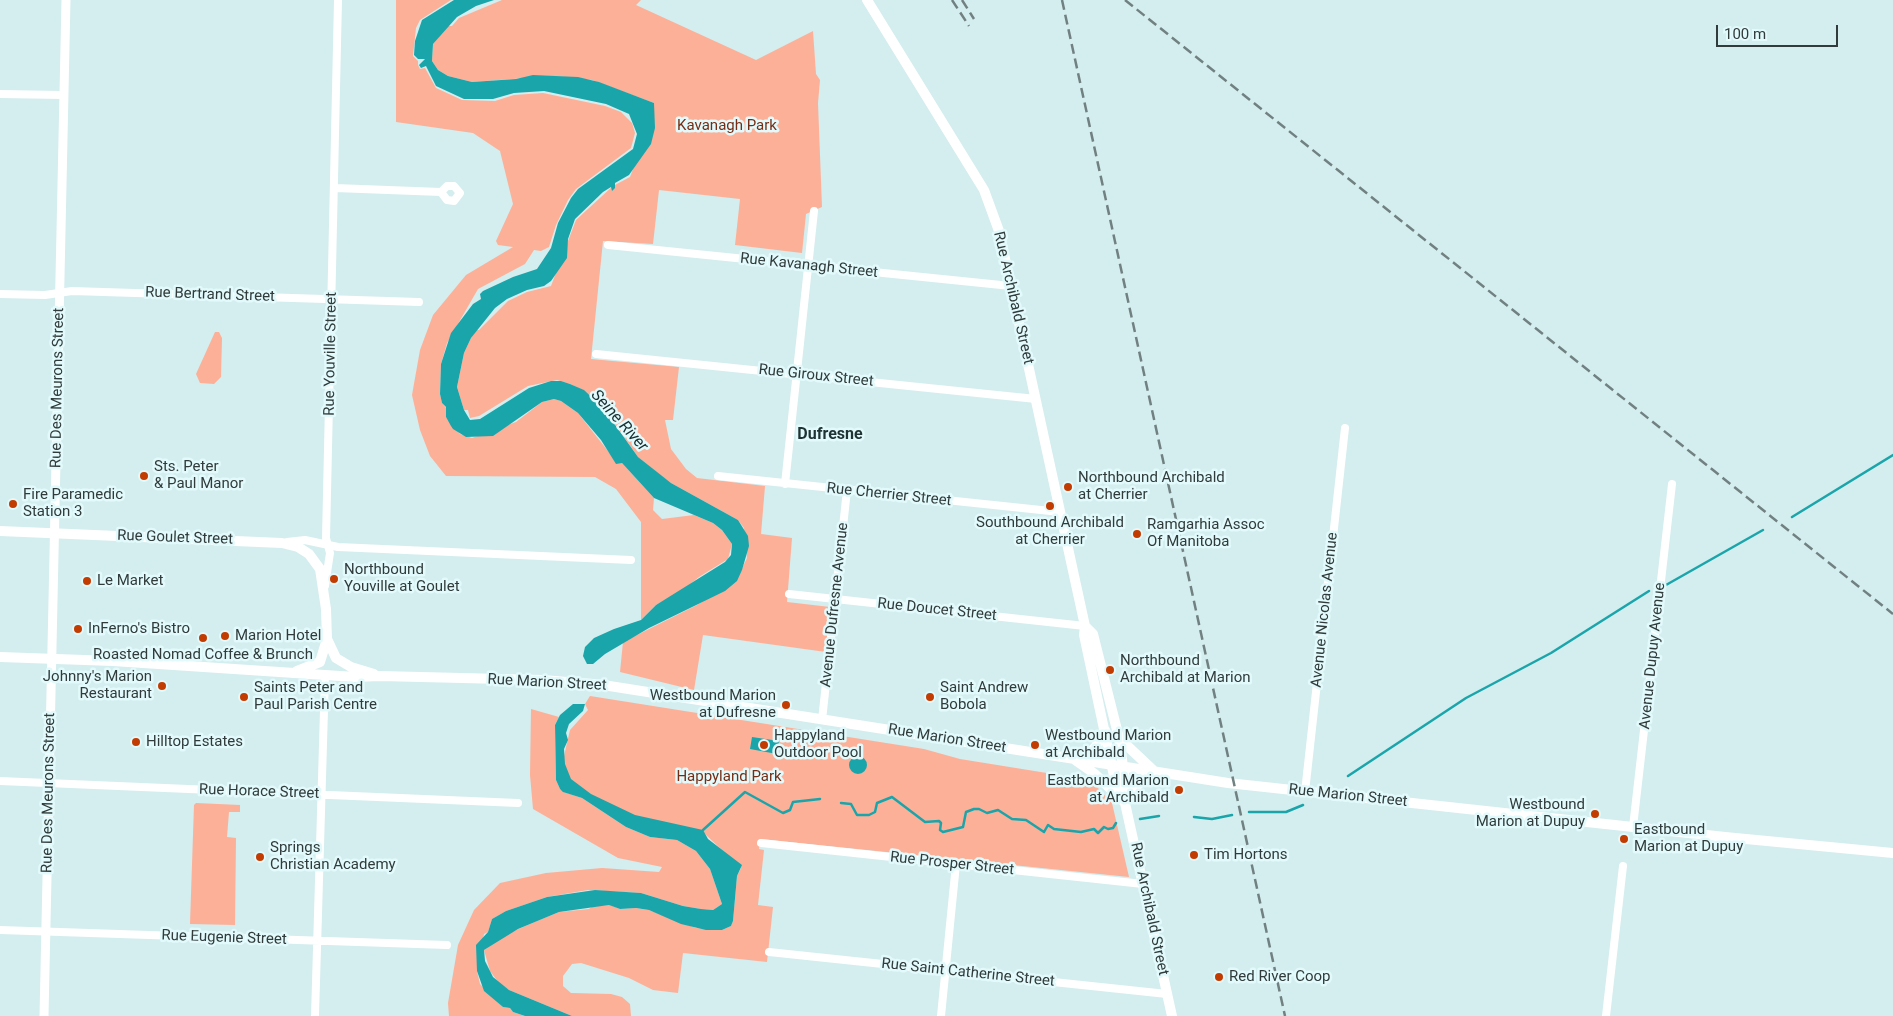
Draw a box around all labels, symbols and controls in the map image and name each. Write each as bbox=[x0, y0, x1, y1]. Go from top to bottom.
scale bar bbox=[1718, 15, 1840, 47]
text: 100 m bbox=[1724, 25, 1766, 43]
park label: Kavanagh Park bbox=[677, 117, 777, 135]
street label: Rue Archibald Street bbox=[989, 230, 1037, 366]
street label: Rue Kavanagh Street bbox=[739, 250, 879, 282]
street label: Rue Bertrand Street bbox=[145, 284, 275, 306]
street label: Rue Youville Street bbox=[321, 292, 341, 416]
street label: Rue Des Meurons Street bbox=[48, 308, 68, 468]
street label: Rue Giroux Street bbox=[758, 361, 874, 391]
water label: Seine River bbox=[586, 386, 652, 456]
district label: Dufresne bbox=[797, 425, 863, 445]
place label: Sts. Peter & Paul Manor bbox=[154, 458, 243, 493]
place label: Northbound Archibald at Cherrier bbox=[1078, 469, 1225, 504]
marker: Sts. Peter & Paul Manor bbox=[138, 470, 150, 482]
street label: Rue Cherrier Street bbox=[826, 480, 952, 510]
marker: Northbound Archibald at Cherrier bbox=[1062, 481, 1074, 493]
place label: Fire Paramedic Station 3 bbox=[23, 486, 123, 521]
marker: Fire Paramedic Station 3 bbox=[7, 498, 19, 510]
marker: Southbound Archibald at Cherrier bbox=[1044, 500, 1056, 512]
place label: Southbound Archibald at Cherrier bbox=[976, 514, 1124, 549]
place label: Ramgarhia Assoc Of Manitoba bbox=[1147, 516, 1265, 551]
street label: Avenue Dufresne Avenue bbox=[817, 522, 853, 688]
street label: Rue Goulet Street bbox=[117, 527, 233, 549]
marker: Ramgarhia Assoc Of Manitoba bbox=[1131, 528, 1143, 540]
street label: Avenue Nicolas Avenue bbox=[1308, 532, 1342, 688]
place label: Northbound Youville at Goulet bbox=[344, 561, 460, 596]
place label: Le Market bbox=[97, 572, 163, 590]
marker: Northbound Youville at Goulet bbox=[328, 573, 340, 585]
marker: Le Market bbox=[81, 575, 93, 587]
street label: Avenue Dupuy Avenue bbox=[1636, 582, 1670, 730]
street label: Rue Doucet Street bbox=[876, 595, 998, 625]
place label: InFerno's Bistro bbox=[88, 620, 190, 638]
marker: InFerno's Bistro bbox=[72, 623, 84, 635]
place label: Marion Hotel bbox=[235, 627, 321, 645]
marker: Marion Hotel bbox=[219, 630, 231, 642]
marker: Roasted Nomad Coffee & Brunch bbox=[197, 632, 209, 644]
place label: Roasted Nomad Coffee & Brunch bbox=[93, 646, 313, 664]
place label: Northbound Archibald at Marion bbox=[1120, 652, 1251, 687]
marker: Northbound Archibald at Marion bbox=[1104, 664, 1116, 676]
place label: Johnny's Marion Restaurant bbox=[43, 668, 152, 703]
street label: Rue Marion Street bbox=[487, 671, 607, 695]
place label: Saints Peter and Paul Parish Centre bbox=[254, 679, 377, 714]
place label: Saint Andrew Bobola bbox=[940, 679, 1028, 714]
marker: Johnny's Marion Restaurant bbox=[156, 680, 168, 692]
place label: Westbound Marion at Dufresne bbox=[650, 687, 776, 722]
marker: Saints Peter and Paul Parish Centre bbox=[238, 691, 250, 703]
marker: Saint Andrew Bobola bbox=[924, 691, 936, 703]
marker: Westbound Marion at Dufresne bbox=[780, 699, 792, 711]
street label: Rue Des Meurons Street bbox=[39, 713, 59, 873]
street label: Rue Marion Street bbox=[887, 721, 1007, 757]
place label: Happyland Outdoor Pool bbox=[774, 727, 862, 762]
place label: Westbound Marion at Archibald bbox=[1045, 727, 1171, 762]
place label: Hilltop Estates bbox=[146, 733, 243, 751]
marker: Hilltop Estates bbox=[130, 736, 142, 748]
marker: Happyland Outdoor Pool bbox=[758, 739, 770, 751]
marker: Westbound Marion at Archibald bbox=[1029, 739, 1041, 751]
park label: Happyland Park bbox=[676, 768, 782, 786]
place label: Eastbound Marion at Archibald bbox=[1047, 772, 1169, 807]
street label: Rue Horace Street bbox=[198, 781, 320, 803]
street label: Rue Marion Street bbox=[1288, 781, 1408, 811]
marker: Eastbound Marion at Archibald bbox=[1173, 784, 1185, 796]
place label: Westbound Marion at Dupuy bbox=[1476, 796, 1585, 831]
marker: Westbound Marion at Dupuy bbox=[1589, 808, 1601, 820]
place label: Eastbound Marion at Dupuy bbox=[1634, 821, 1743, 856]
marker: Eastbound Marion at Dupuy bbox=[1618, 833, 1630, 845]
place label: Springs Christian Academy bbox=[270, 839, 396, 874]
street label: Rue Archibald Street bbox=[1126, 841, 1172, 977]
place label: Tim Hortons bbox=[1204, 846, 1288, 864]
street label: Rue Prosper Street bbox=[889, 849, 1015, 879]
marker: Tim Hortons bbox=[1188, 849, 1200, 861]
marker: Springs Christian Academy bbox=[254, 851, 266, 863]
street label: Rue Eugenie Street bbox=[161, 927, 287, 949]
street label: Rue Saint Catherine Street bbox=[880, 955, 1056, 991]
place label: Red River Coop bbox=[1229, 968, 1330, 986]
marker: Red River Coop bbox=[1213, 971, 1225, 983]

